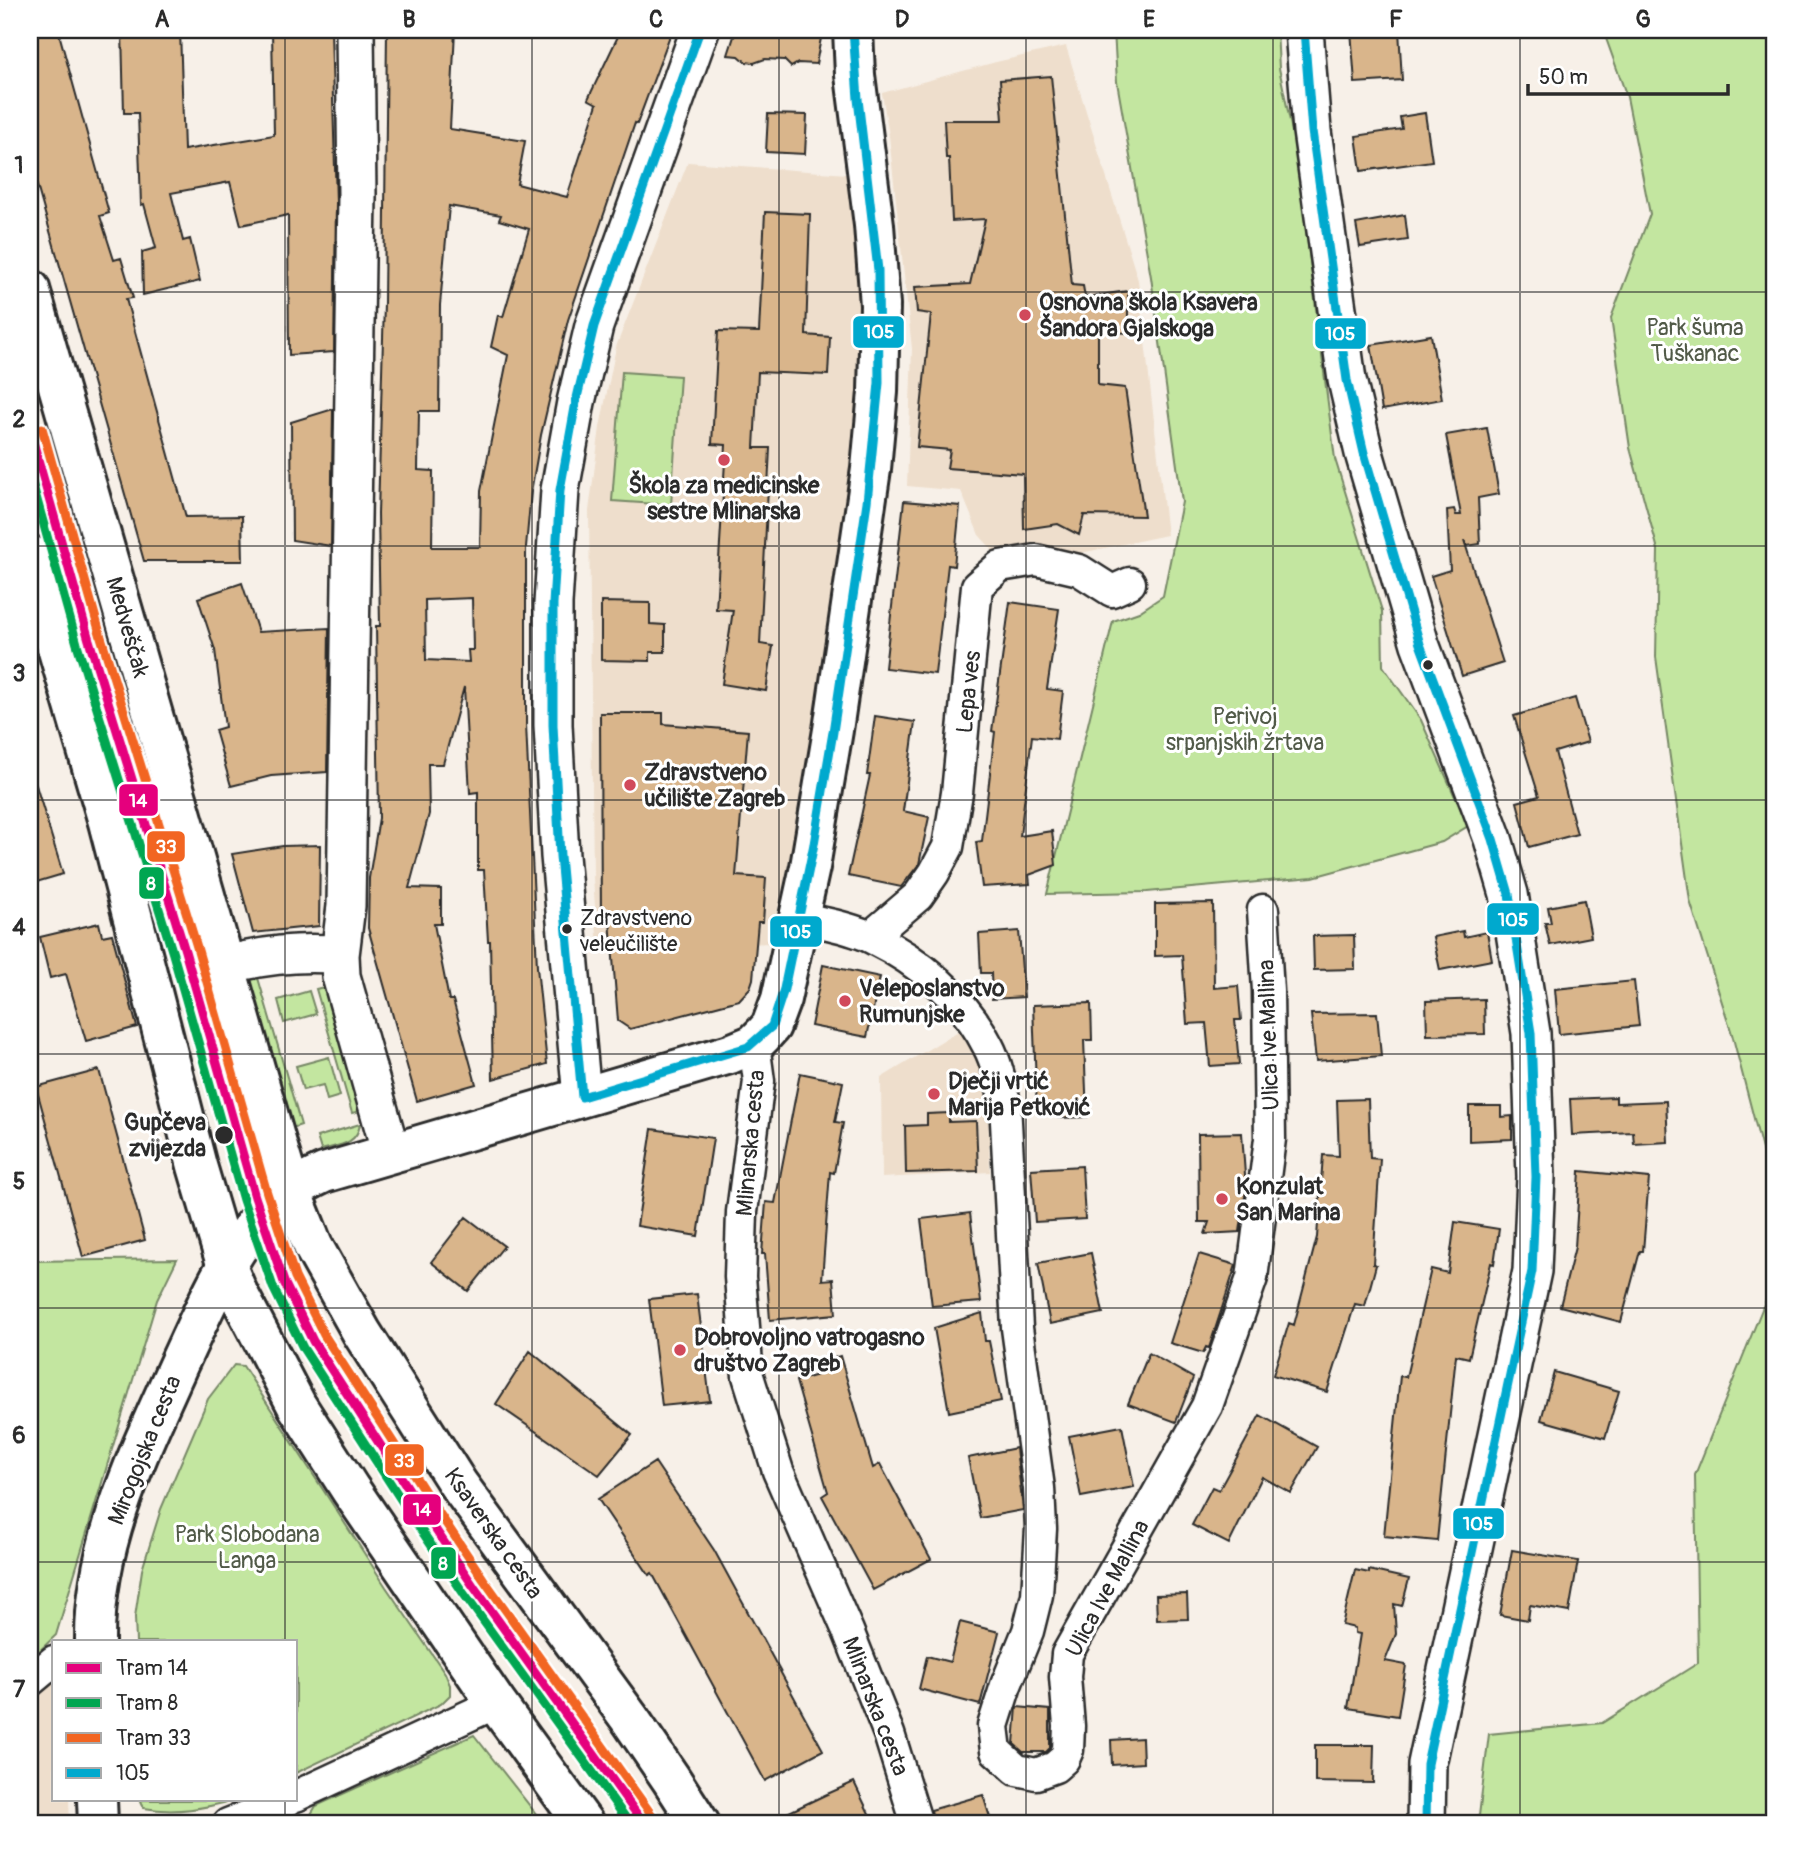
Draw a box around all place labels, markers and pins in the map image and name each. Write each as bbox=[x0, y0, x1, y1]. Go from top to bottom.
place label: Osnovna škola Ksavera Šandora Gjalskoga bbox=[1039, 288, 1258, 343]
marker: Osnovna škola Ksavera Šandora Gjalskoga bbox=[1017, 307, 1033, 323]
marker: Škola za medicinske sestre Mlinarska bbox=[716, 452, 732, 468]
place label: Škola za medicinske sestre Mlinarska bbox=[629, 470, 820, 526]
unlabelled marker bbox=[1421, 658, 1435, 672]
place label: Zdravstveno učilište Zagreb bbox=[644, 758, 785, 813]
marker: Zdravstveno učilište Zagreb bbox=[622, 777, 638, 793]
place label: Zdravstveno veleučilište bbox=[579, 905, 692, 958]
marker: Zdravstveno veleučilište bbox=[560, 922, 574, 936]
place label: Veleposlanstvo Rumunjske bbox=[859, 974, 1005, 1029]
marker: Veleposlanstvo Rumunjske bbox=[837, 993, 853, 1009]
place label: Dječji vrtić Marija Petković bbox=[948, 1067, 1091, 1122]
marker: Dječji vrtić Marija Petković bbox=[926, 1086, 942, 1102]
place label: Gupčeva zvijezda bbox=[124, 1108, 206, 1163]
marker: Gupčeva zvijezda bbox=[213, 1124, 235, 1146]
place label: Konzulat San Marina bbox=[1236, 1172, 1341, 1227]
marker: Konzulat San Marina bbox=[1214, 1191, 1230, 1207]
place label: Dobrovoljno vatrogasno društvo Zagreb bbox=[694, 1323, 925, 1378]
marker: Dobrovoljno vatrogasno društvo Zagreb bbox=[672, 1342, 688, 1358]

